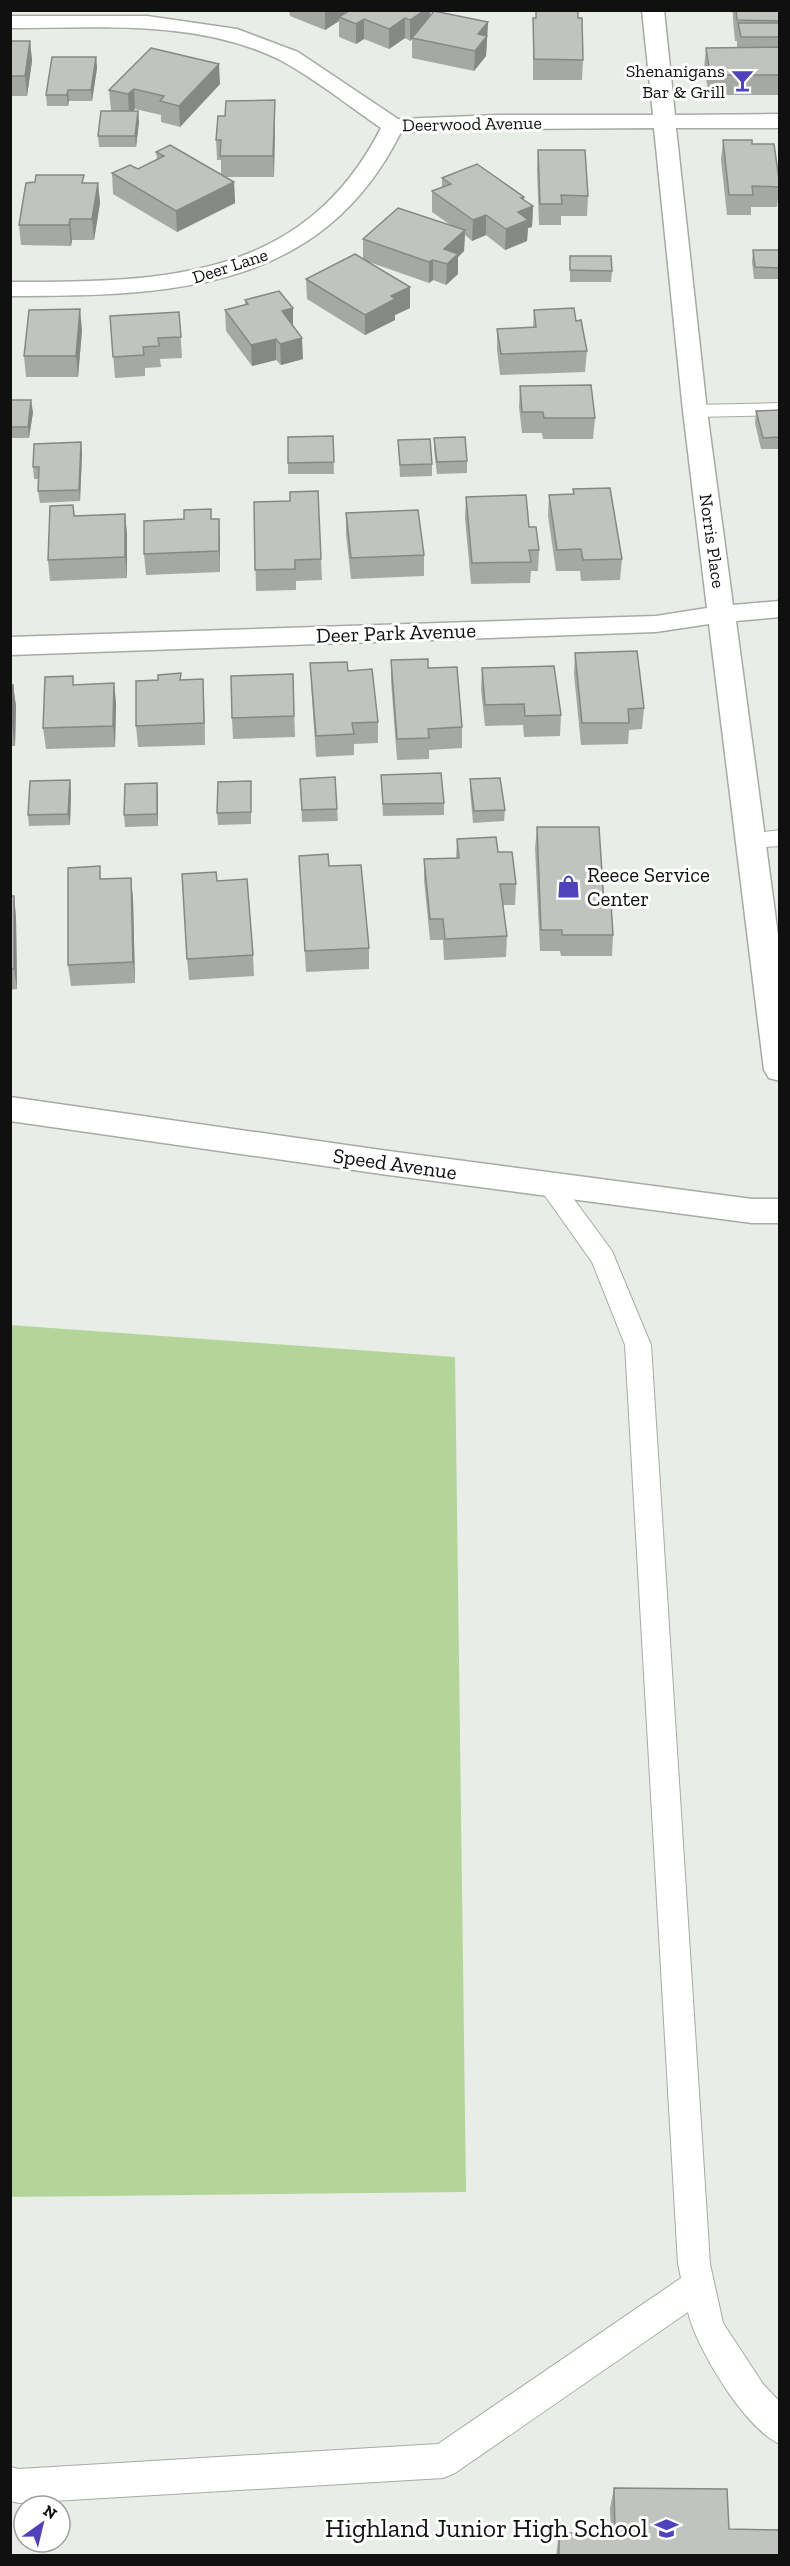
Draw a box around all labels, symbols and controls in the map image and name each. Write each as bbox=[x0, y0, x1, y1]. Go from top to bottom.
place label: Shenanigans Bar & Grill bbox=[626, 60, 725, 103]
bar icon: Shenanigans Bar & Grill bbox=[730, 68, 756, 94]
street label: Deerwood Avenue bbox=[402, 112, 542, 136]
street label: Deer Lane bbox=[189, 243, 271, 289]
street label: Norris Place bbox=[695, 493, 729, 589]
street label: Deer Park Avenue bbox=[316, 617, 477, 648]
place label: Reece Service Center bbox=[587, 862, 710, 911]
shop icon: Reece Service Center bbox=[556, 874, 582, 900]
street label: Speed Avenue bbox=[332, 1142, 459, 1185]
north arrow bbox=[12, 2494, 72, 2554]
text: N bbox=[40, 2501, 60, 2523]
place label: Highland Junior High School bbox=[325, 2512, 648, 2544]
school or university icon: Highland Junior High School bbox=[653, 2515, 679, 2541]

